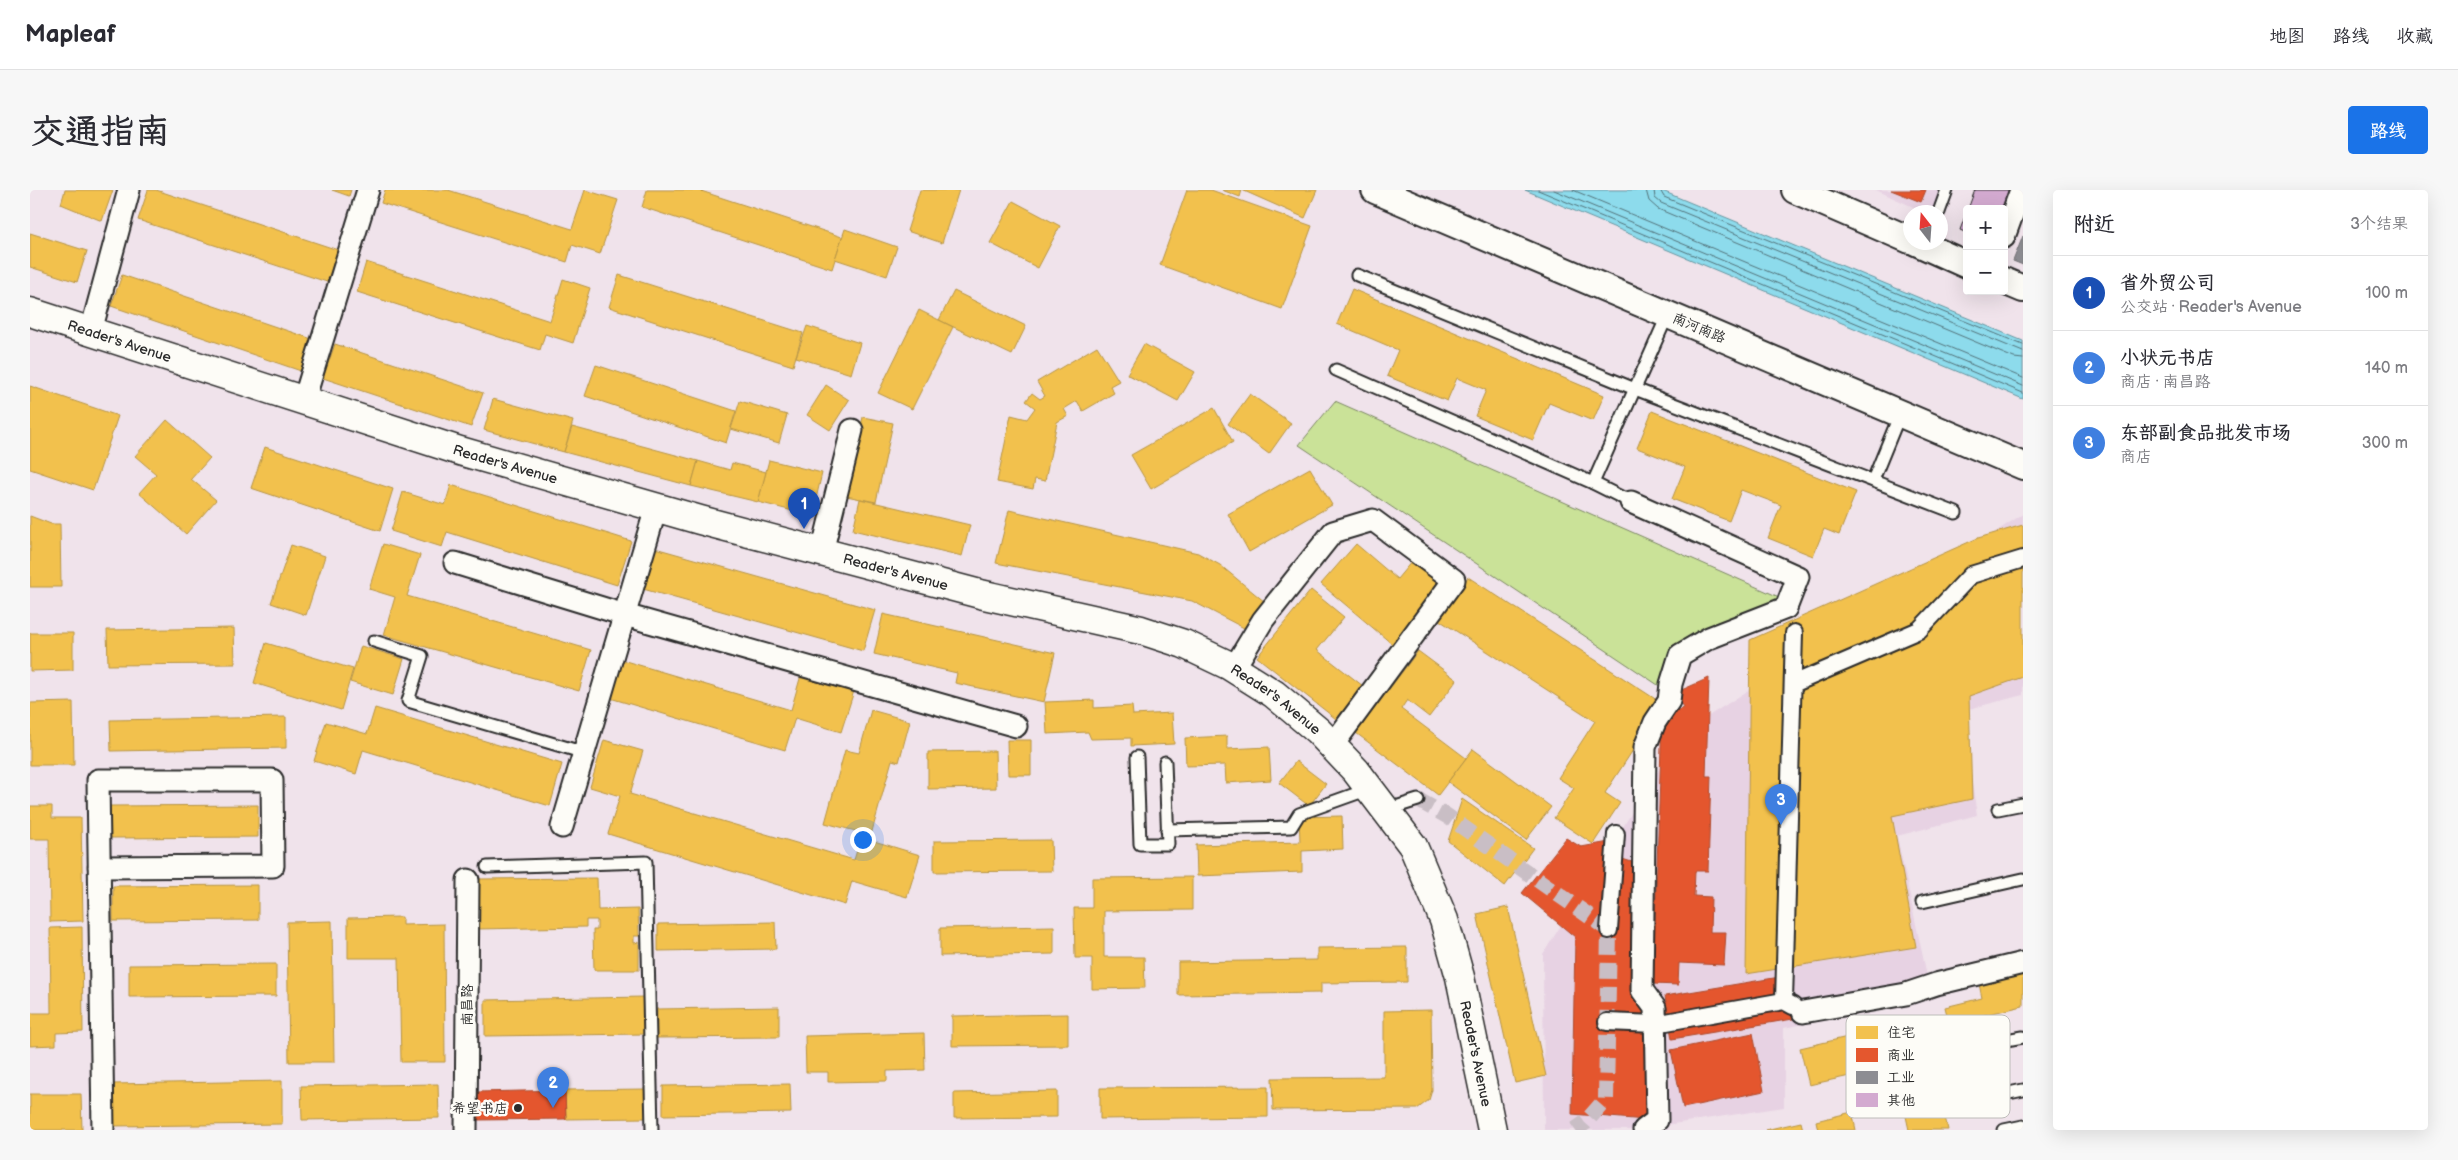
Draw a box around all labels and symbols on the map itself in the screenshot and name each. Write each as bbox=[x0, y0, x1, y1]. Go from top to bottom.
north arrow bbox=[1903, 205, 1948, 250]
street label: 南河南路 bbox=[1670, 309, 1728, 347]
street label: Reader's Avenue bbox=[65, 316, 173, 366]
street label: Reader's Avenue bbox=[451, 441, 560, 487]
pin: 1 bbox=[788, 488, 820, 529]
street label: Reader's Avenue bbox=[841, 550, 950, 594]
street label: Reader's Avenue bbox=[1228, 660, 1324, 738]
pin: 3 bbox=[1765, 784, 1797, 825]
your location bbox=[850, 827, 876, 853]
street label: 南昌路 bbox=[459, 984, 476, 1026]
street label: Reader's Avenue bbox=[1457, 999, 1495, 1108]
legend bbox=[1846, 1015, 2010, 1118]
text: 住宅 bbox=[1887, 1024, 1915, 1041]
text: 商业 bbox=[1887, 1047, 1915, 1064]
pin: 2 bbox=[537, 1067, 569, 1108]
text: 工业 bbox=[1887, 1069, 1915, 1086]
text: 其他 bbox=[1887, 1092, 1915, 1109]
place label: 希望书店 bbox=[452, 1100, 508, 1117]
marker: 希望书店 bbox=[512, 1102, 524, 1114]

